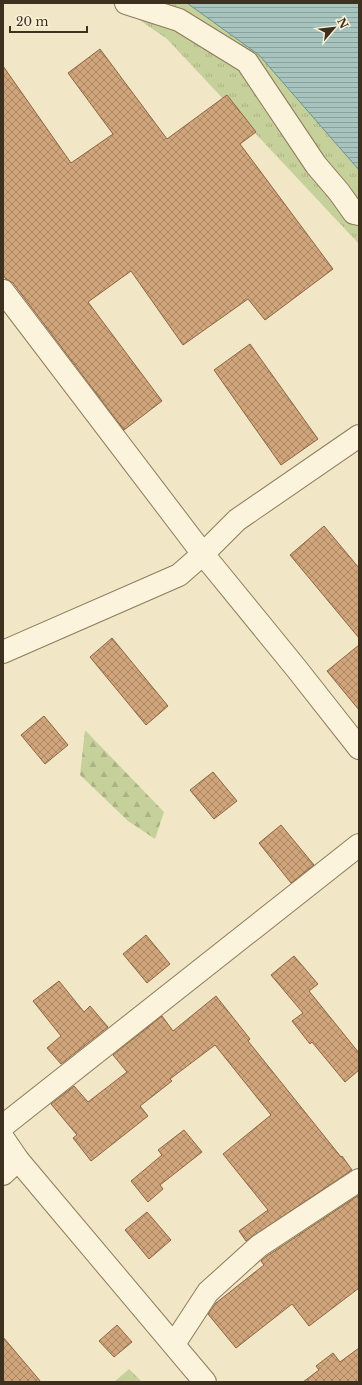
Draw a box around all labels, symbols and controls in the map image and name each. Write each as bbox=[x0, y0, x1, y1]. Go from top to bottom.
scale bar bbox=[10, 8, 87, 34]
north arrow bbox=[314, 8, 354, 48]
text: 20 m bbox=[16, 14, 48, 29]
text: N bbox=[334, 15, 352, 32]

